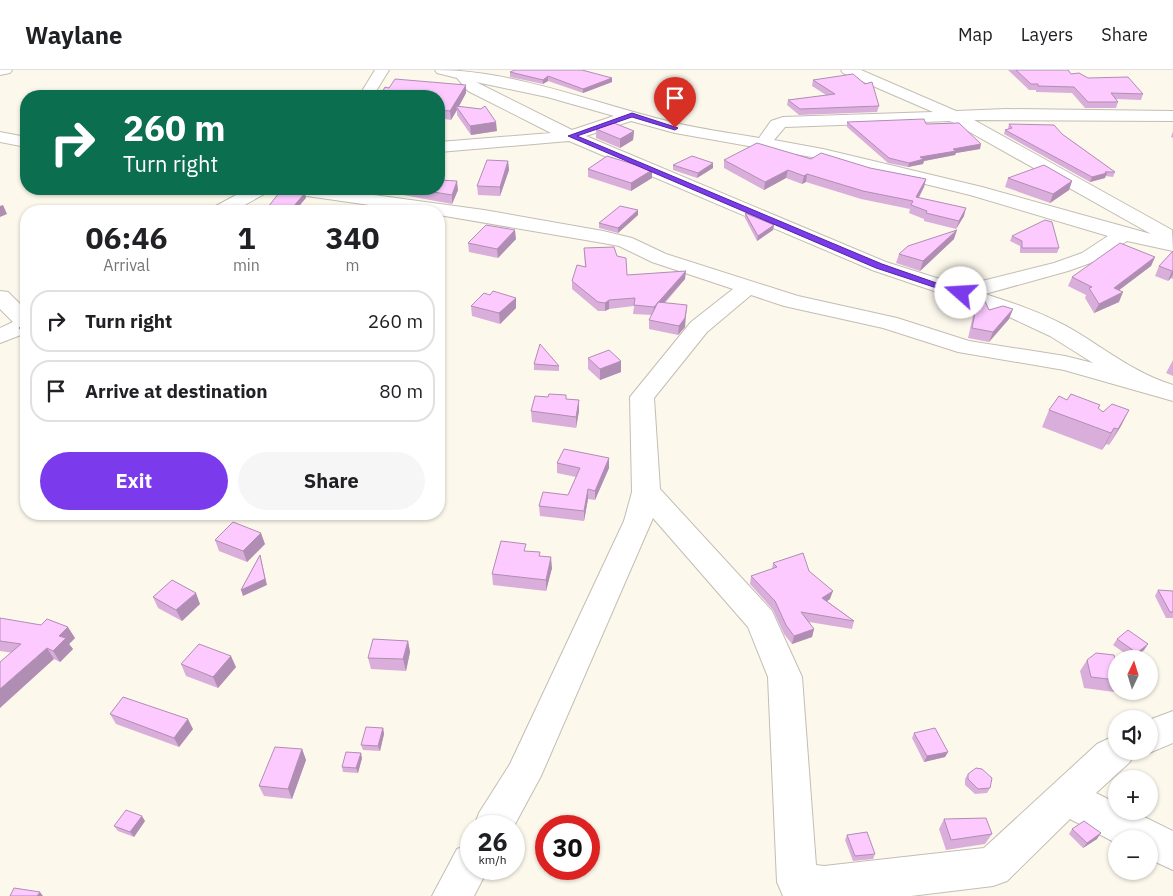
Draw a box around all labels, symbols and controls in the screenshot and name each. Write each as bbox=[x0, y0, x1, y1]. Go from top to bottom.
text: Waylane bbox=[25, 19, 123, 51]
text: Map bbox=[958, 23, 993, 46]
text: Layers bbox=[1021, 23, 1073, 46]
text: Share bbox=[1101, 23, 1148, 46]
pin bbox=[654, 77, 696, 128]
icon: arrive bbox=[661, 84, 689, 112]
text: 260 m bbox=[123, 105, 226, 151]
icon: right bbox=[40, 110, 105, 175]
text: Turn right bbox=[123, 149, 218, 178]
text: 06:46 bbox=[86, 218, 167, 257]
text: 1 bbox=[237, 218, 255, 257]
text: 340 bbox=[325, 218, 379, 257]
text: Arrival bbox=[103, 255, 150, 275]
text: min bbox=[233, 255, 260, 275]
text: m bbox=[345, 255, 359, 275]
position arrow bbox=[934, 266, 986, 318]
icon: right bbox=[42, 307, 70, 335]
text: Turn right bbox=[85, 309, 172, 333]
text: 260 m bbox=[368, 309, 423, 333]
icon: arrive bbox=[42, 377, 70, 405]
text: Arrive at destination bbox=[85, 379, 268, 403]
text: 80 m bbox=[379, 379, 423, 403]
button: Exit bbox=[40, 452, 228, 510]
button: Share bbox=[238, 452, 425, 510]
north arrow bbox=[1108, 650, 1158, 700]
map controls bbox=[1108, 650, 1158, 880]
button: sound bbox=[1108, 710, 1158, 760]
button: + bbox=[1108, 770, 1158, 820]
speed limit sign: 30 bbox=[535, 815, 600, 880]
text: 26 bbox=[477, 825, 508, 858]
button: − bbox=[1108, 830, 1158, 880]
text: km/h bbox=[478, 852, 507, 867]

